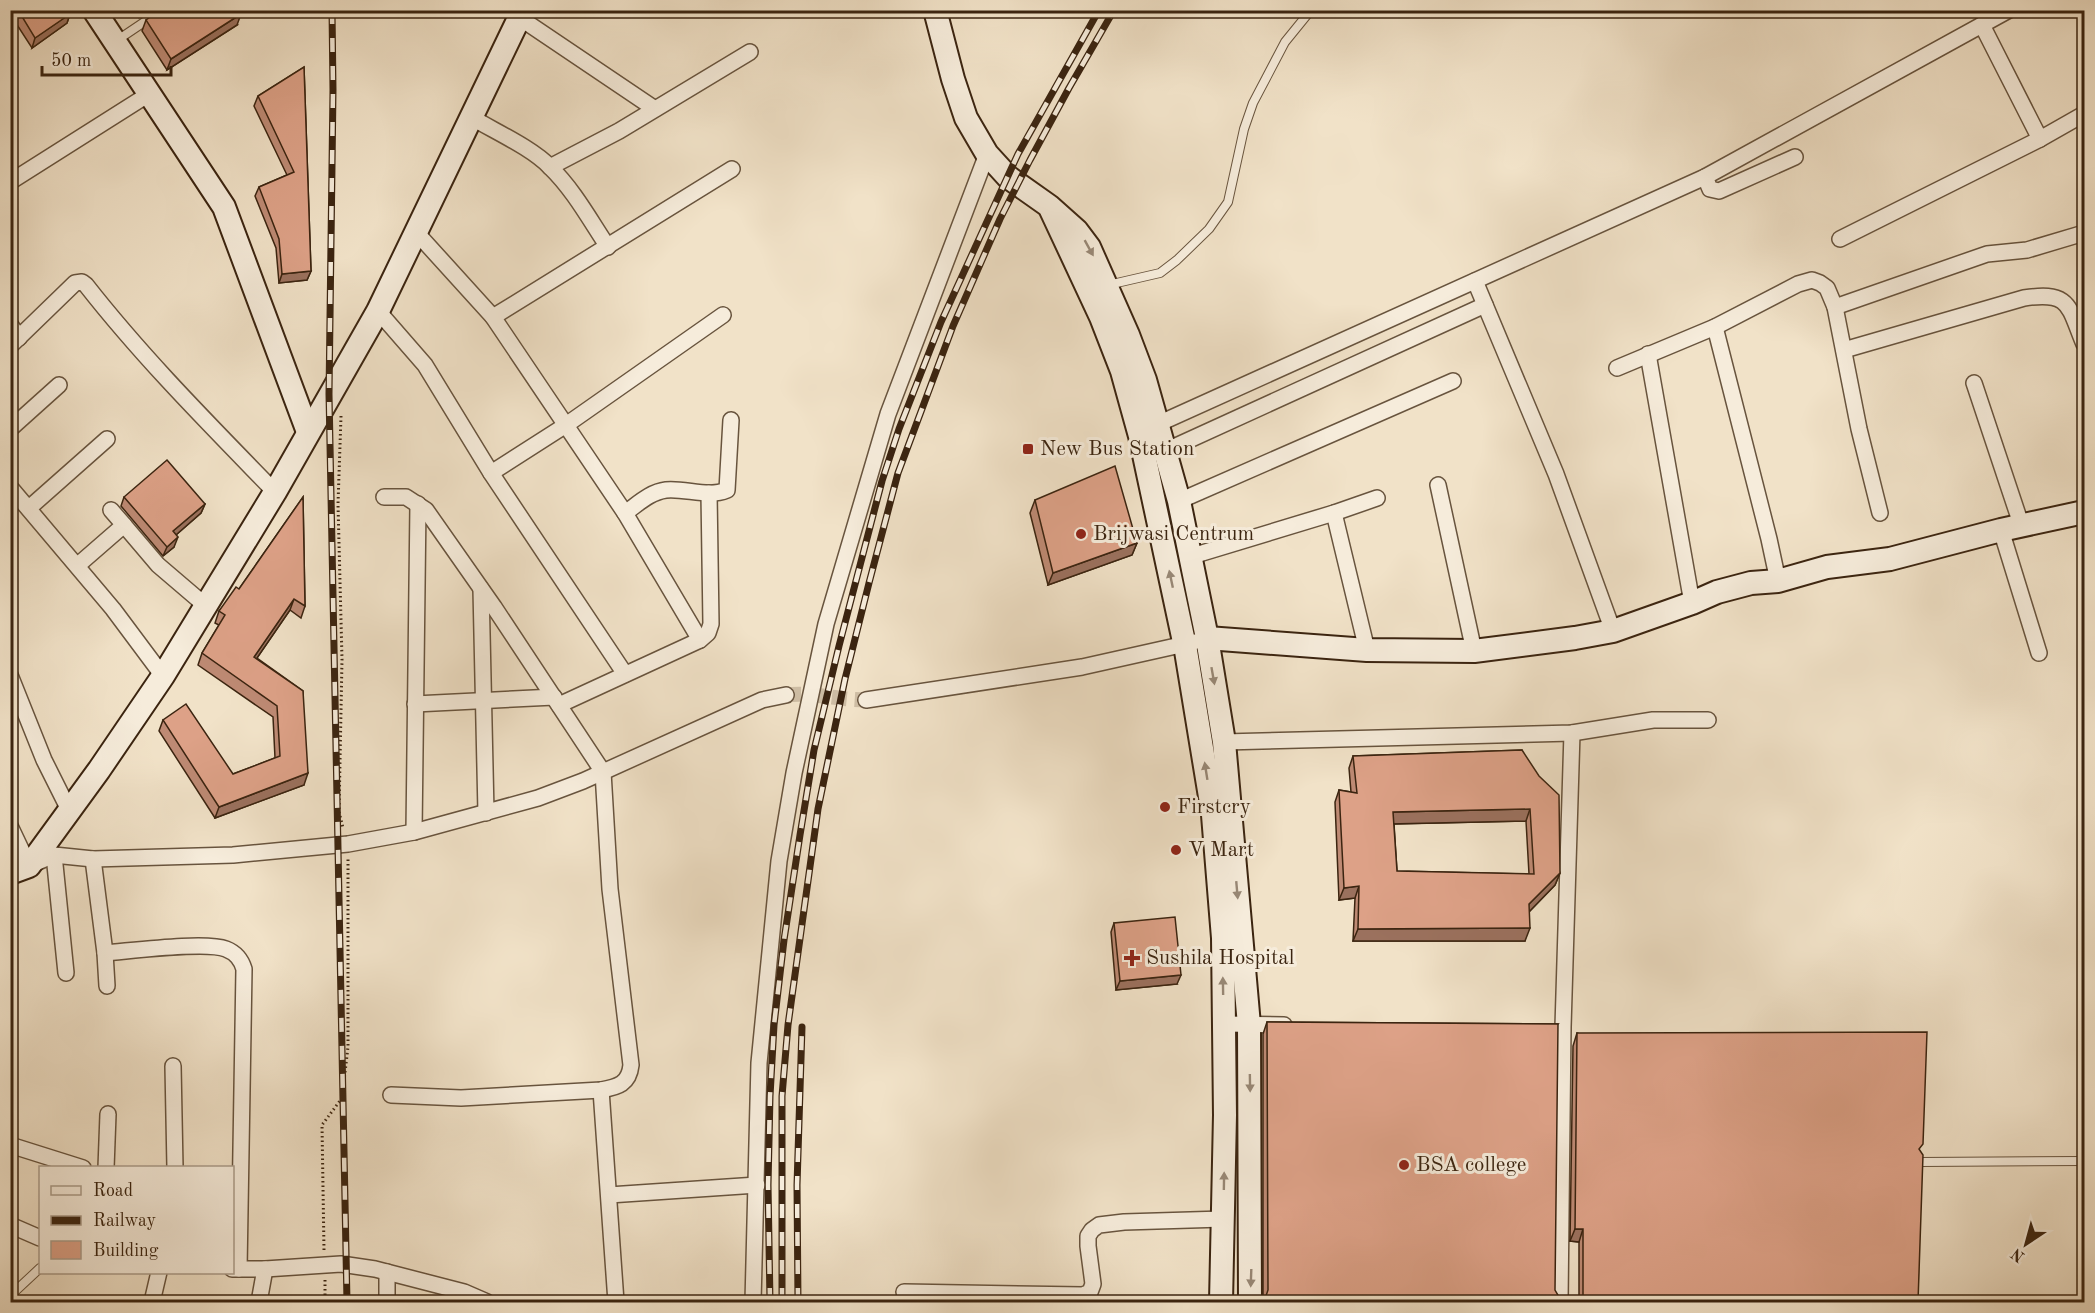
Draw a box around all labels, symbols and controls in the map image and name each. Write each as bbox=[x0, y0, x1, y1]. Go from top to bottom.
scale bar bbox=[42, 39, 171, 77]
text: 50 m bbox=[51, 52, 91, 70]
one-way arrow bbox=[1083, 240, 1093, 257]
place label: New Bus Station bbox=[1040, 439, 1194, 460]
marker: New Bus Station bbox=[1021, 442, 1035, 456]
place label: Brijwasi Centrum bbox=[1093, 524, 1254, 545]
marker: Brijwasi Centrum bbox=[1074, 527, 1088, 541]
one-way arrow bbox=[1166, 569, 1175, 588]
one-way arrow bbox=[1209, 666, 1218, 685]
one-way arrow bbox=[1201, 761, 1210, 780]
place label: Firstcry bbox=[1177, 797, 1251, 818]
marker: Firstcry bbox=[1158, 800, 1172, 814]
place label: V Mart bbox=[1188, 840, 1254, 861]
marker: V Mart bbox=[1169, 843, 1183, 857]
one-way arrow bbox=[1232, 881, 1242, 900]
place label: Sushila Hospital bbox=[1146, 948, 1295, 969]
marker: Sushila Hospital bbox=[1123, 949, 1141, 967]
one-way arrow bbox=[1218, 977, 1228, 996]
one-way arrow bbox=[1245, 1074, 1255, 1093]
place label: BSA college bbox=[1416, 1155, 1527, 1176]
marker: BSA college bbox=[1397, 1158, 1411, 1172]
legend bbox=[39, 1166, 234, 1274]
one-way arrow bbox=[1219, 1172, 1228, 1191]
text: Road bbox=[93, 1182, 133, 1200]
text: Railway bbox=[93, 1212, 156, 1230]
north arrow bbox=[1996, 1214, 2056, 1274]
text: Building bbox=[93, 1242, 159, 1260]
text: N bbox=[2008, 1244, 2028, 1265]
one-way arrow bbox=[1246, 1269, 1256, 1288]

